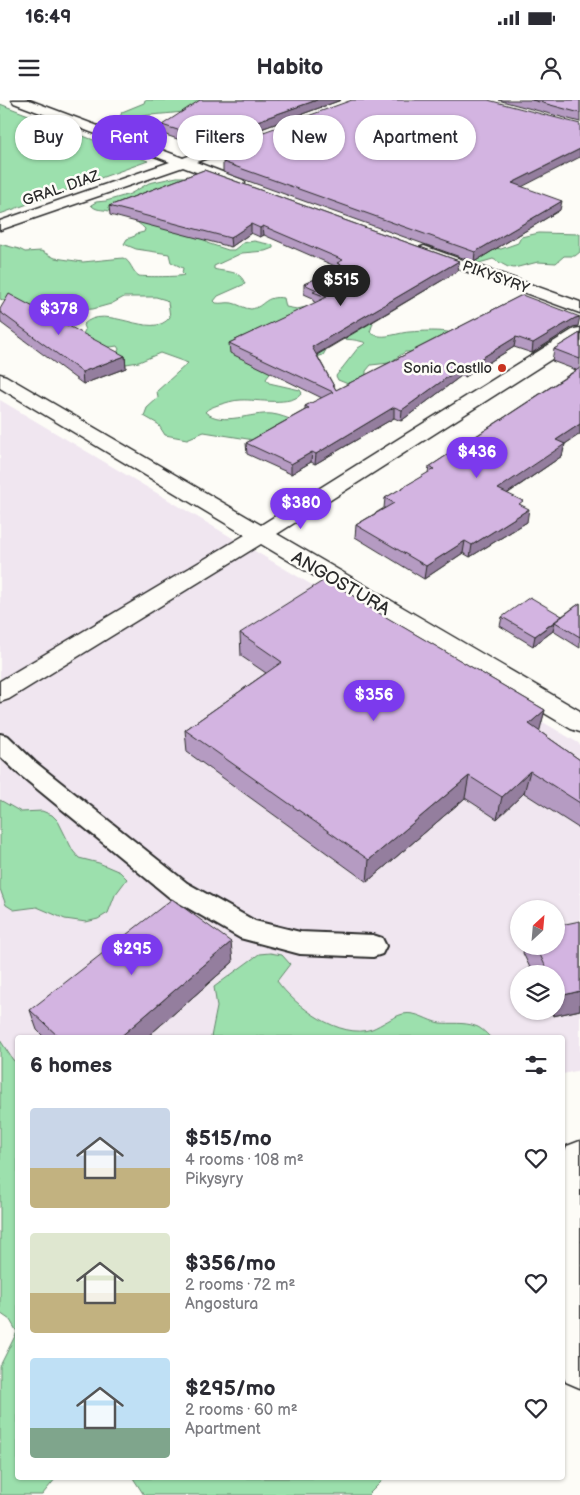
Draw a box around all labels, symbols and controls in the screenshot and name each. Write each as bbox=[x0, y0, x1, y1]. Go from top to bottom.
text: 16:49 bbox=[25, 6, 71, 29]
icon: menu bbox=[15, 54, 43, 82]
text: Habito bbox=[257, 54, 323, 81]
icon: person bbox=[537, 54, 565, 82]
chip: Buy bbox=[15, 115, 82, 160]
chip: Rent bbox=[92, 115, 167, 160]
chip: Filters bbox=[177, 115, 263, 160]
chip: New bbox=[273, 115, 345, 160]
chip: Apartment bbox=[355, 115, 476, 160]
street label: GRAL. DIAZ bbox=[20, 166, 103, 211]
street label: PIKYSYRY bbox=[460, 257, 532, 298]
pin: $515 bbox=[311, 264, 371, 307]
text: $515 bbox=[323, 271, 359, 290]
pin: $378 bbox=[29, 294, 89, 336]
text: $378 bbox=[40, 300, 78, 319]
place label: Sonia Castllo bbox=[404, 359, 492, 378]
marker: Sonia Castllo bbox=[496, 362, 508, 374]
pin: $436 bbox=[447, 436, 507, 479]
text: $436 bbox=[457, 443, 497, 462]
pin: $380 bbox=[271, 488, 331, 530]
text: $380 bbox=[281, 494, 321, 513]
street label: ANGOSTURA bbox=[288, 547, 394, 620]
pin: $356 bbox=[344, 680, 404, 722]
text: $356 bbox=[355, 686, 393, 705]
north arrow bbox=[510, 900, 565, 955]
map controls bbox=[510, 900, 565, 1020]
pin: $295 bbox=[102, 934, 162, 976]
text: $295 bbox=[113, 940, 151, 959]
button: layers bbox=[510, 965, 565, 1020]
icon: filters bbox=[522, 1051, 550, 1079]
text: 6 homes bbox=[30, 1053, 112, 1078]
text: $515/mo bbox=[185, 1126, 272, 1151]
icon: home bbox=[70, 1128, 130, 1188]
icon: heart bbox=[522, 1144, 550, 1172]
text: 4 rooms · 108 m² bbox=[185, 1151, 304, 1170]
text: Pikysyry bbox=[185, 1170, 243, 1189]
text: $356/mo bbox=[185, 1251, 276, 1276]
icon: home bbox=[70, 1253, 130, 1313]
icon: heart bbox=[522, 1269, 550, 1297]
text: 2 rooms · 72 m² bbox=[185, 1276, 295, 1295]
text: Angostura bbox=[185, 1295, 258, 1314]
text: $295/mo bbox=[185, 1376, 276, 1401]
icon: home bbox=[70, 1378, 130, 1438]
icon: heart bbox=[522, 1394, 550, 1422]
text: 2 rooms · 60 m² bbox=[185, 1401, 298, 1420]
text: Apartment bbox=[185, 1420, 261, 1439]

